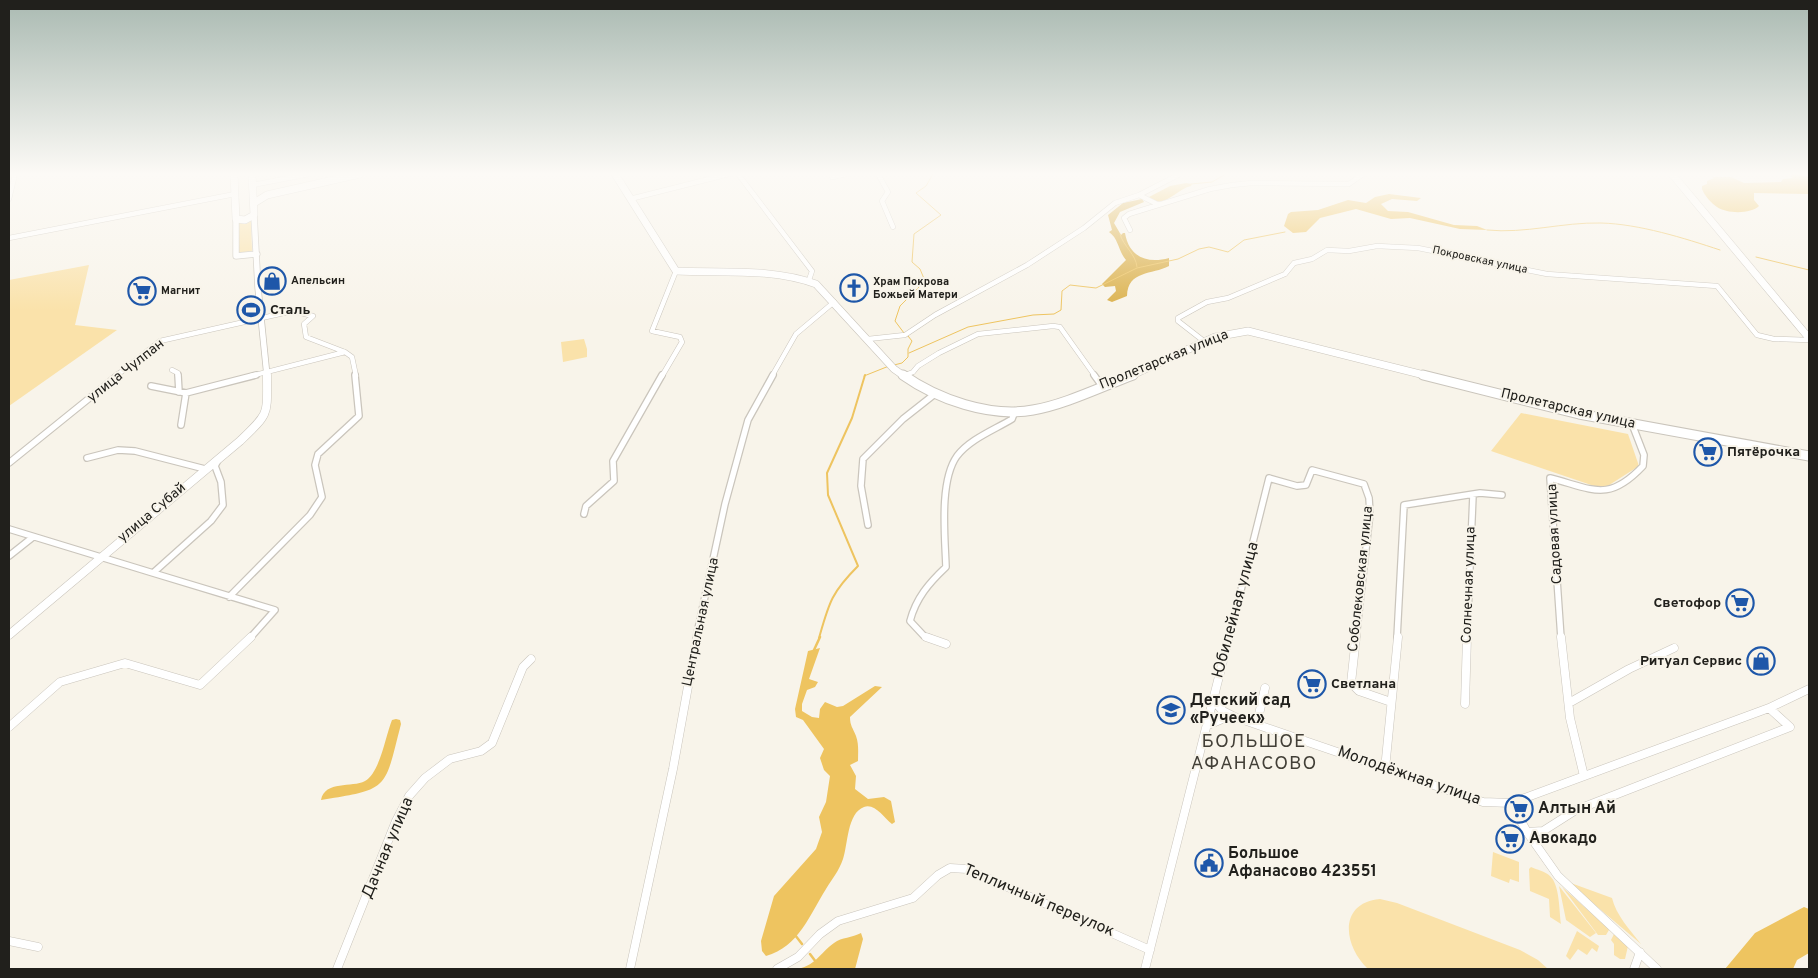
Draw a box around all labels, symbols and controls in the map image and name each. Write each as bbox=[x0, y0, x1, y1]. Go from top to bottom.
street label: Покровская улица bbox=[1431, 243, 1529, 277]
shop icon: Апельсин bbox=[257, 266, 287, 296]
church icon: Храм Покрова Божьей Матери bbox=[839, 273, 869, 303]
place label: Апельсин bbox=[291, 274, 345, 288]
place label: Храм Покрова Божьей Матери bbox=[873, 275, 958, 302]
supermarket icon: Магнит bbox=[127, 276, 157, 306]
place label: Магнит bbox=[161, 284, 200, 298]
sports icon: Сталь bbox=[236, 295, 266, 325]
place label: Сталь bbox=[270, 302, 310, 319]
street label: Пролетарская улица bbox=[1097, 326, 1231, 394]
street label: улица Чулпан bbox=[84, 336, 168, 406]
street label: Пролетарская улица bbox=[1499, 385, 1637, 433]
supermarket icon: Пятёрочка bbox=[1693, 437, 1723, 467]
place label: Пятёрочка bbox=[1727, 444, 1800, 461]
street label: улица Субай bbox=[114, 480, 190, 546]
street label: Садовая улица bbox=[1544, 483, 1566, 585]
street label: Соболековская улица bbox=[1345, 505, 1377, 653]
street label: Солнечная улица bbox=[1458, 526, 1480, 644]
street label: Юбилейная улица bbox=[1208, 540, 1264, 680]
street label: Центральная улица bbox=[679, 556, 723, 688]
supermarket icon: Светофор bbox=[1725, 588, 1755, 618]
place label: Светофор bbox=[1653, 595, 1721, 612]
shop icon: Ритуал Сервис bbox=[1746, 646, 1776, 676]
place label: Ритуал Сервис bbox=[1640, 653, 1742, 670]
supermarket icon: Светлана bbox=[1297, 669, 1327, 699]
place label: Светлана bbox=[1331, 676, 1396, 693]
place label: Детский сад «Ручеек» bbox=[1190, 691, 1291, 729]
school or university icon: Детский сад «Ручеек» bbox=[1156, 695, 1186, 725]
district label: БОЛЬШОЕ АФАНАСОВО bbox=[1191, 730, 1317, 776]
street label: Молодёжная улица bbox=[1335, 742, 1483, 810]
street label: Дачная улица bbox=[358, 794, 418, 902]
supermarket icon: Алтын Ай bbox=[1504, 794, 1534, 824]
place label: Алтын Ай bbox=[1538, 799, 1616, 819]
supermarket icon: Авокадо bbox=[1495, 824, 1525, 854]
place label: Авокадо bbox=[1529, 829, 1597, 849]
place label: Большое Афанасово 423551 bbox=[1228, 844, 1377, 882]
public building icon: Большое Афанасово 423551 bbox=[1194, 848, 1224, 878]
street label: Тепличный переулок bbox=[960, 860, 1118, 942]

